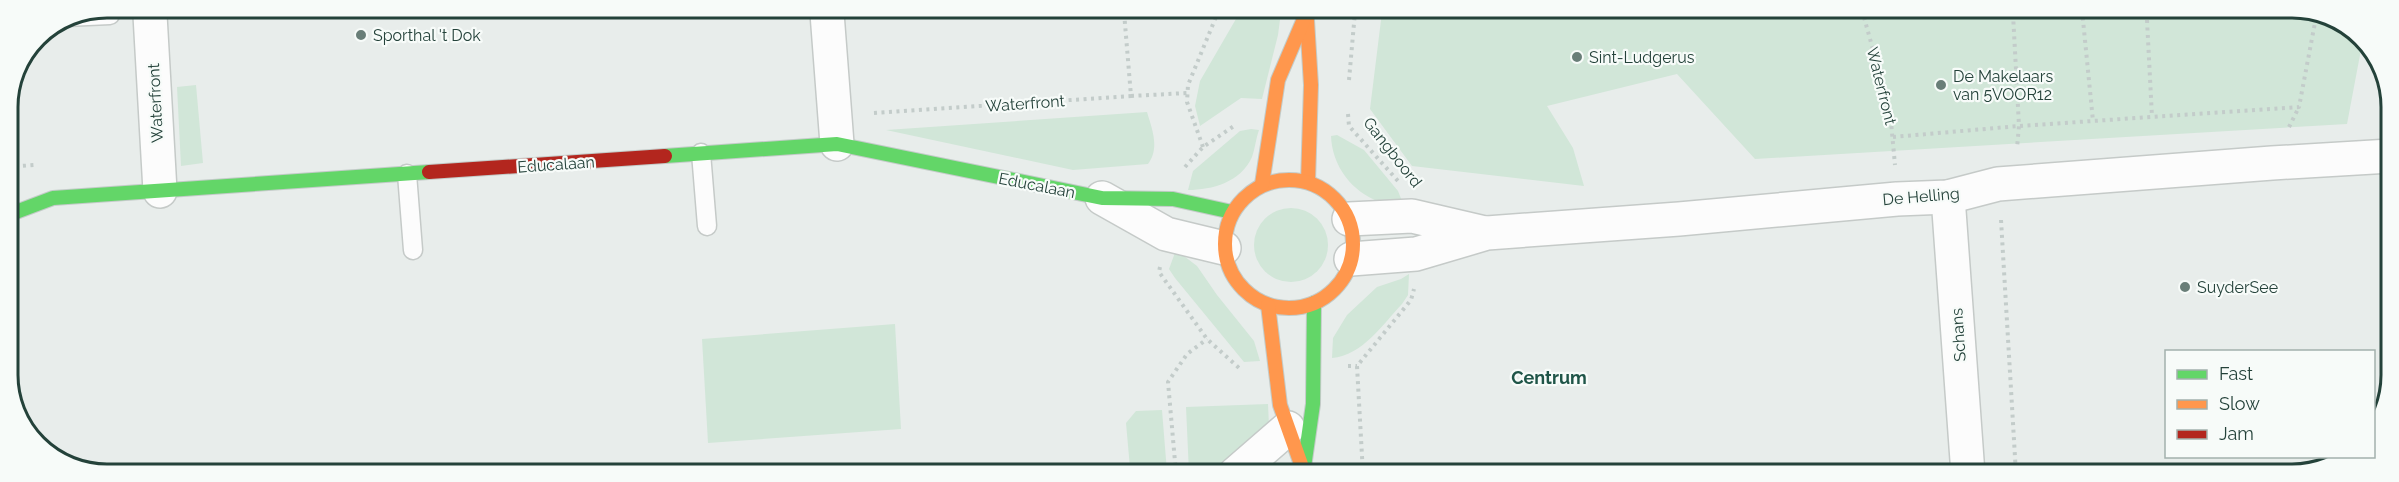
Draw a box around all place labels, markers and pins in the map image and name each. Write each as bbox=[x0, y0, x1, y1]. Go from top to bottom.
place label: Sporthal 't Dok bbox=[373, 26, 481, 45]
marker: Sporthal 't Dok bbox=[354, 28, 368, 42]
place label: Sint-Ludgerus bbox=[1589, 48, 1695, 67]
marker: Sint-Ludgerus bbox=[1570, 50, 1584, 64]
place label: De Makelaars van 5VOOR12 bbox=[1953, 67, 2053, 104]
marker: De Makelaars van 5VOOR12 bbox=[1934, 78, 1948, 92]
place label: SuyderSee bbox=[2197, 278, 2278, 297]
marker: SuyderSee bbox=[2178, 280, 2192, 294]

